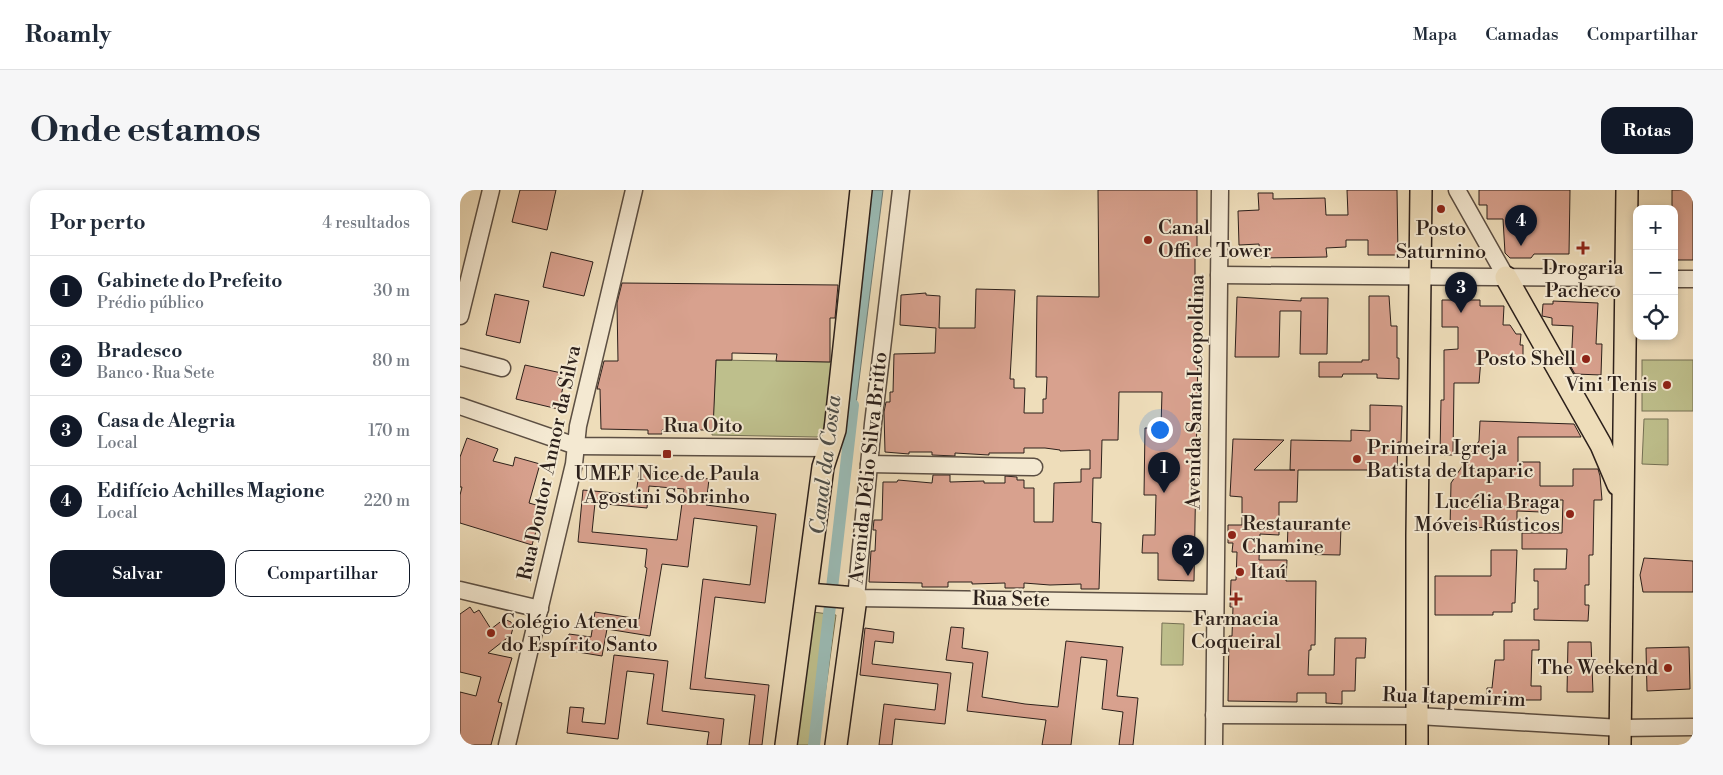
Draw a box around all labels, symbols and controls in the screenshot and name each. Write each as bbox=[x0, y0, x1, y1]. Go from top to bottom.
text: Roamly bbox=[25, 20, 111, 50]
text: Mapa bbox=[1413, 23, 1457, 46]
text: Camadas bbox=[1485, 23, 1559, 46]
text: Compartilhar bbox=[1587, 23, 1698, 46]
button: Rotas bbox=[1601, 107, 1693, 154]
text: Onde estamos bbox=[30, 109, 261, 152]
marker: Posto Saturnino bbox=[1435, 203, 1447, 215]
pin: 4 bbox=[1505, 205, 1537, 246]
map controls bbox=[1633, 205, 1678, 340]
button: + bbox=[1633, 205, 1678, 250]
text: Por perto bbox=[50, 210, 146, 236]
text: 4 resultados bbox=[322, 213, 410, 233]
place label: Canal Office Tower bbox=[1158, 216, 1272, 264]
place label: Posto Saturnino bbox=[1396, 217, 1486, 265]
marker: Canal Office Tower bbox=[1142, 234, 1154, 246]
marker: Drogaria Pacheco bbox=[1577, 242, 1589, 254]
button: − bbox=[1633, 250, 1678, 295]
place label: Drogaria Pacheco bbox=[1542, 256, 1625, 304]
text: Gabinete do Prefeito bbox=[97, 269, 282, 293]
pin: 3 bbox=[1445, 272, 1477, 313]
street label: Avenida Santa Leopoldina bbox=[1181, 273, 1211, 511]
text: 1 bbox=[62, 281, 70, 301]
text: 30 m bbox=[373, 281, 410, 301]
text: Prédio público bbox=[97, 293, 204, 313]
button: locate bbox=[1633, 295, 1678, 340]
text: Bradesco bbox=[97, 339, 182, 363]
street label: Rua Doutor Annor da Silva bbox=[513, 342, 587, 583]
place label: Posto Shell bbox=[1476, 347, 1576, 372]
text: 2 bbox=[61, 351, 71, 371]
text: 80 m bbox=[372, 351, 410, 371]
street label: Avenida Délio Silva Britto bbox=[844, 351, 894, 586]
marker: Posto Shell bbox=[1580, 353, 1592, 365]
text: Banco · Rua Sete bbox=[97, 363, 215, 383]
place label: Vini Tenis bbox=[1564, 373, 1657, 398]
marker: Vini Tenis bbox=[1661, 379, 1673, 391]
water label: Canal da Costa bbox=[805, 393, 847, 536]
text: Casa de Alegria bbox=[97, 409, 235, 433]
street label: Rua Oito bbox=[663, 414, 743, 439]
your location bbox=[1147, 417, 1173, 443]
text: 3 bbox=[61, 421, 71, 441]
text: 170 m bbox=[368, 421, 410, 441]
text: Local bbox=[97, 433, 138, 453]
place label: Primeira Igreja Batista de Itaparic bbox=[1366, 436, 1534, 484]
marker: UMEF Nice de Paula Agostini Sobrinho bbox=[661, 448, 673, 460]
pin: 1 bbox=[1148, 452, 1180, 493]
marker: Primeira Igreja Batista de Itaparic bbox=[1351, 453, 1363, 465]
place label: UMEF Nice de Paula Agostini Sobrinho bbox=[574, 462, 760, 510]
text: Edifício Achilles Magione bbox=[97, 479, 325, 503]
place label: Lucélia Braga Móveis Rústicos bbox=[1414, 490, 1561, 538]
text: 4 bbox=[61, 491, 71, 511]
text: 220 m bbox=[364, 491, 410, 511]
text: Local bbox=[97, 503, 138, 523]
marker: Lucélia Braga Móveis Rústicos bbox=[1564, 508, 1576, 520]
place label: Restaurante Chamine bbox=[1242, 512, 1351, 560]
marker: Restaurante Chamine bbox=[1226, 529, 1238, 541]
pin: 2 bbox=[1172, 535, 1204, 576]
button: Salvar bbox=[50, 550, 225, 597]
button: Compartilhar bbox=[235, 550, 410, 597]
place label: Itaú bbox=[1250, 560, 1287, 585]
marker: Itaú bbox=[1234, 566, 1246, 578]
street label: Rua Sete bbox=[972, 587, 1050, 613]
marker: Farmacia Coqueiral bbox=[1230, 593, 1242, 605]
place label: Farmacia Coqueiral bbox=[1191, 607, 1281, 655]
place label: Colégio Ateneu do Espírito Santo bbox=[501, 610, 658, 658]
marker: Colégio Ateneu do Espírito Santo bbox=[485, 627, 497, 639]
place label: The Weekend bbox=[1537, 656, 1659, 681]
marker: The Weekend bbox=[1662, 662, 1674, 674]
street label: Rua Itapemirim bbox=[1382, 683, 1527, 713]

